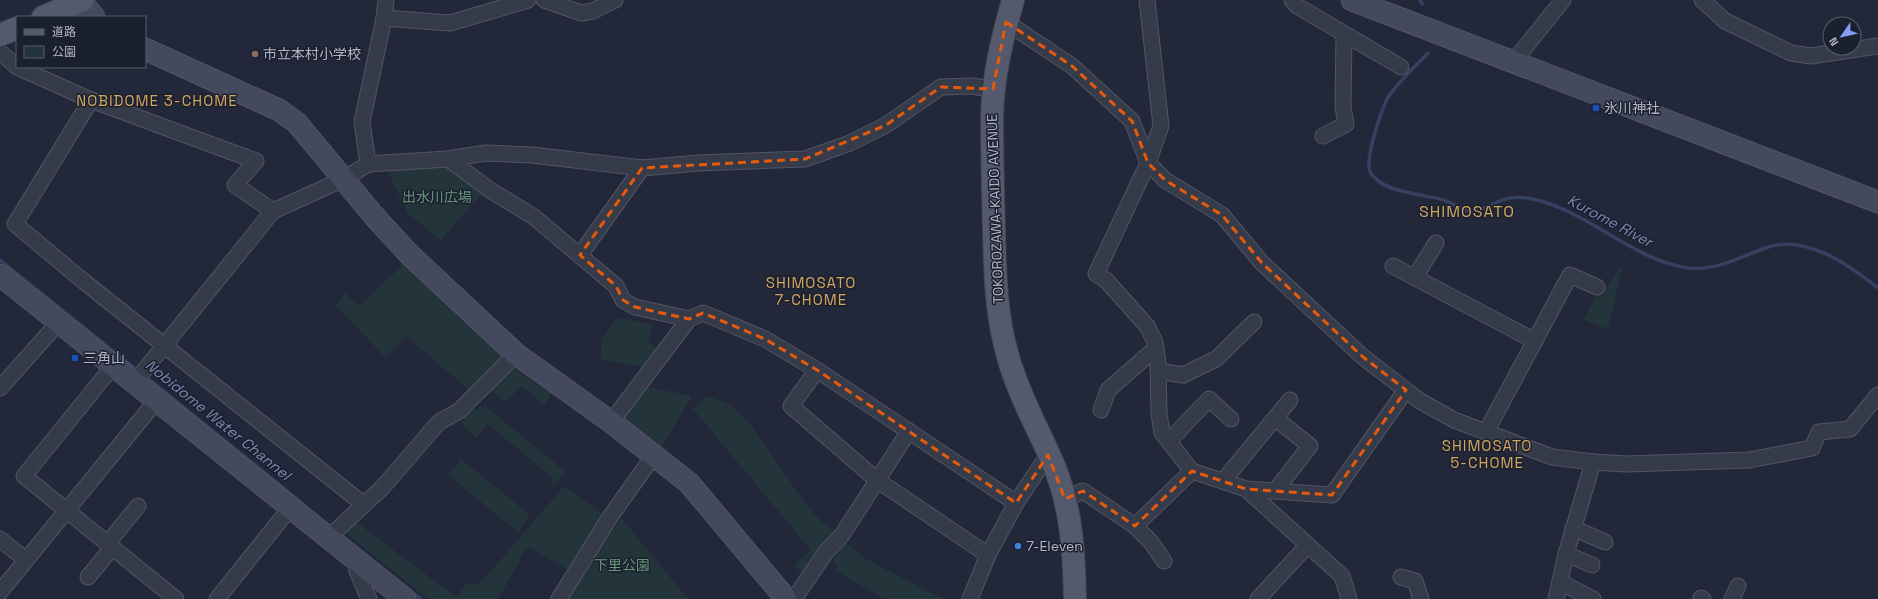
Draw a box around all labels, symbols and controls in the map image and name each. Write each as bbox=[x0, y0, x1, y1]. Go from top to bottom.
legend bbox=[16, 16, 146, 68]
north arrow bbox=[1822, 16, 1862, 56]
text: 道路 bbox=[52, 24, 76, 40]
text: N bbox=[1826, 35, 1842, 49]
text: 公園 bbox=[52, 44, 76, 60]
place label: 市立本村小学校 bbox=[263, 45, 361, 63]
marker: 市立本村小学校 bbox=[250, 49, 260, 59]
district label: NOBIDOME 3-CHOME bbox=[76, 91, 238, 110]
place label: 氷川神社 bbox=[1604, 99, 1660, 117]
marker: 氷川神社 bbox=[1591, 103, 1601, 113]
street label: TOKOROZAWA-KAIDO AVENUE bbox=[983, 114, 1007, 304]
park label: 出水川広場 bbox=[402, 188, 472, 206]
water label: Kurome River bbox=[1564, 190, 1657, 252]
district label: SHIMOSATO bbox=[1419, 201, 1515, 222]
district label: SHIMOSATO 7-CHOME bbox=[766, 273, 856, 309]
place label: 三角山 bbox=[83, 349, 125, 367]
marker: 三角山 bbox=[70, 353, 80, 363]
water label: Nobidome Water Channel bbox=[142, 355, 297, 486]
district label: SHIMOSATO 5-CHOME bbox=[1442, 436, 1532, 472]
place label: 7-Eleven bbox=[1026, 537, 1083, 555]
marker: 7-Eleven bbox=[1013, 541, 1023, 551]
park label: 下里公園 bbox=[594, 556, 650, 574]

